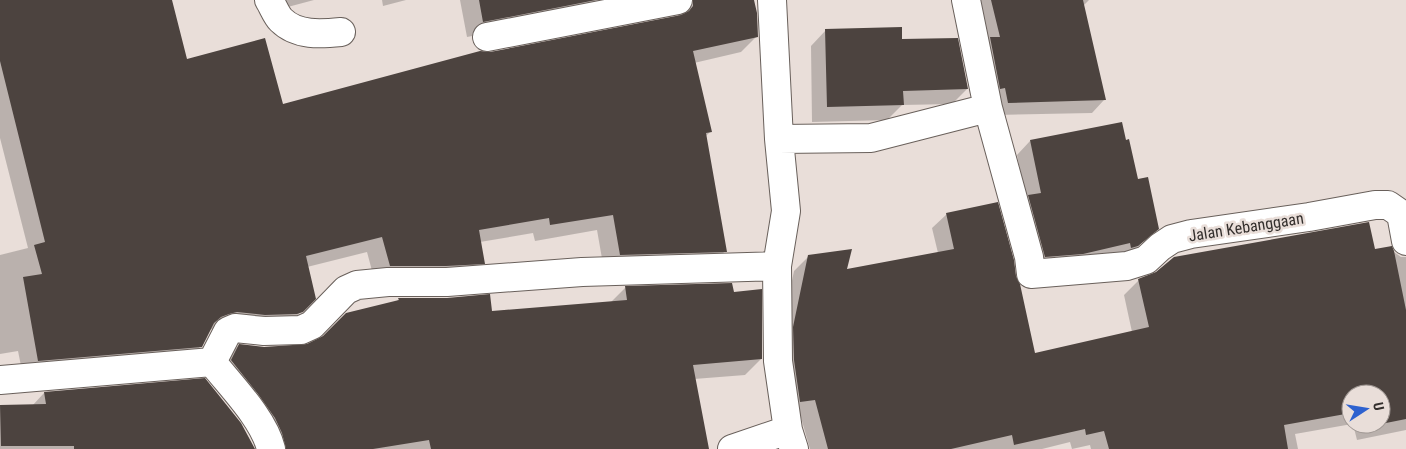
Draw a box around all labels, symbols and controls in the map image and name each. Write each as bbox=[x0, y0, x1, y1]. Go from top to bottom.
street label: Jalan Kebanggaan bbox=[1187, 209, 1305, 245]
north arrow bbox=[1341, 384, 1391, 434]
text: U bbox=[1370, 401, 1387, 412]

